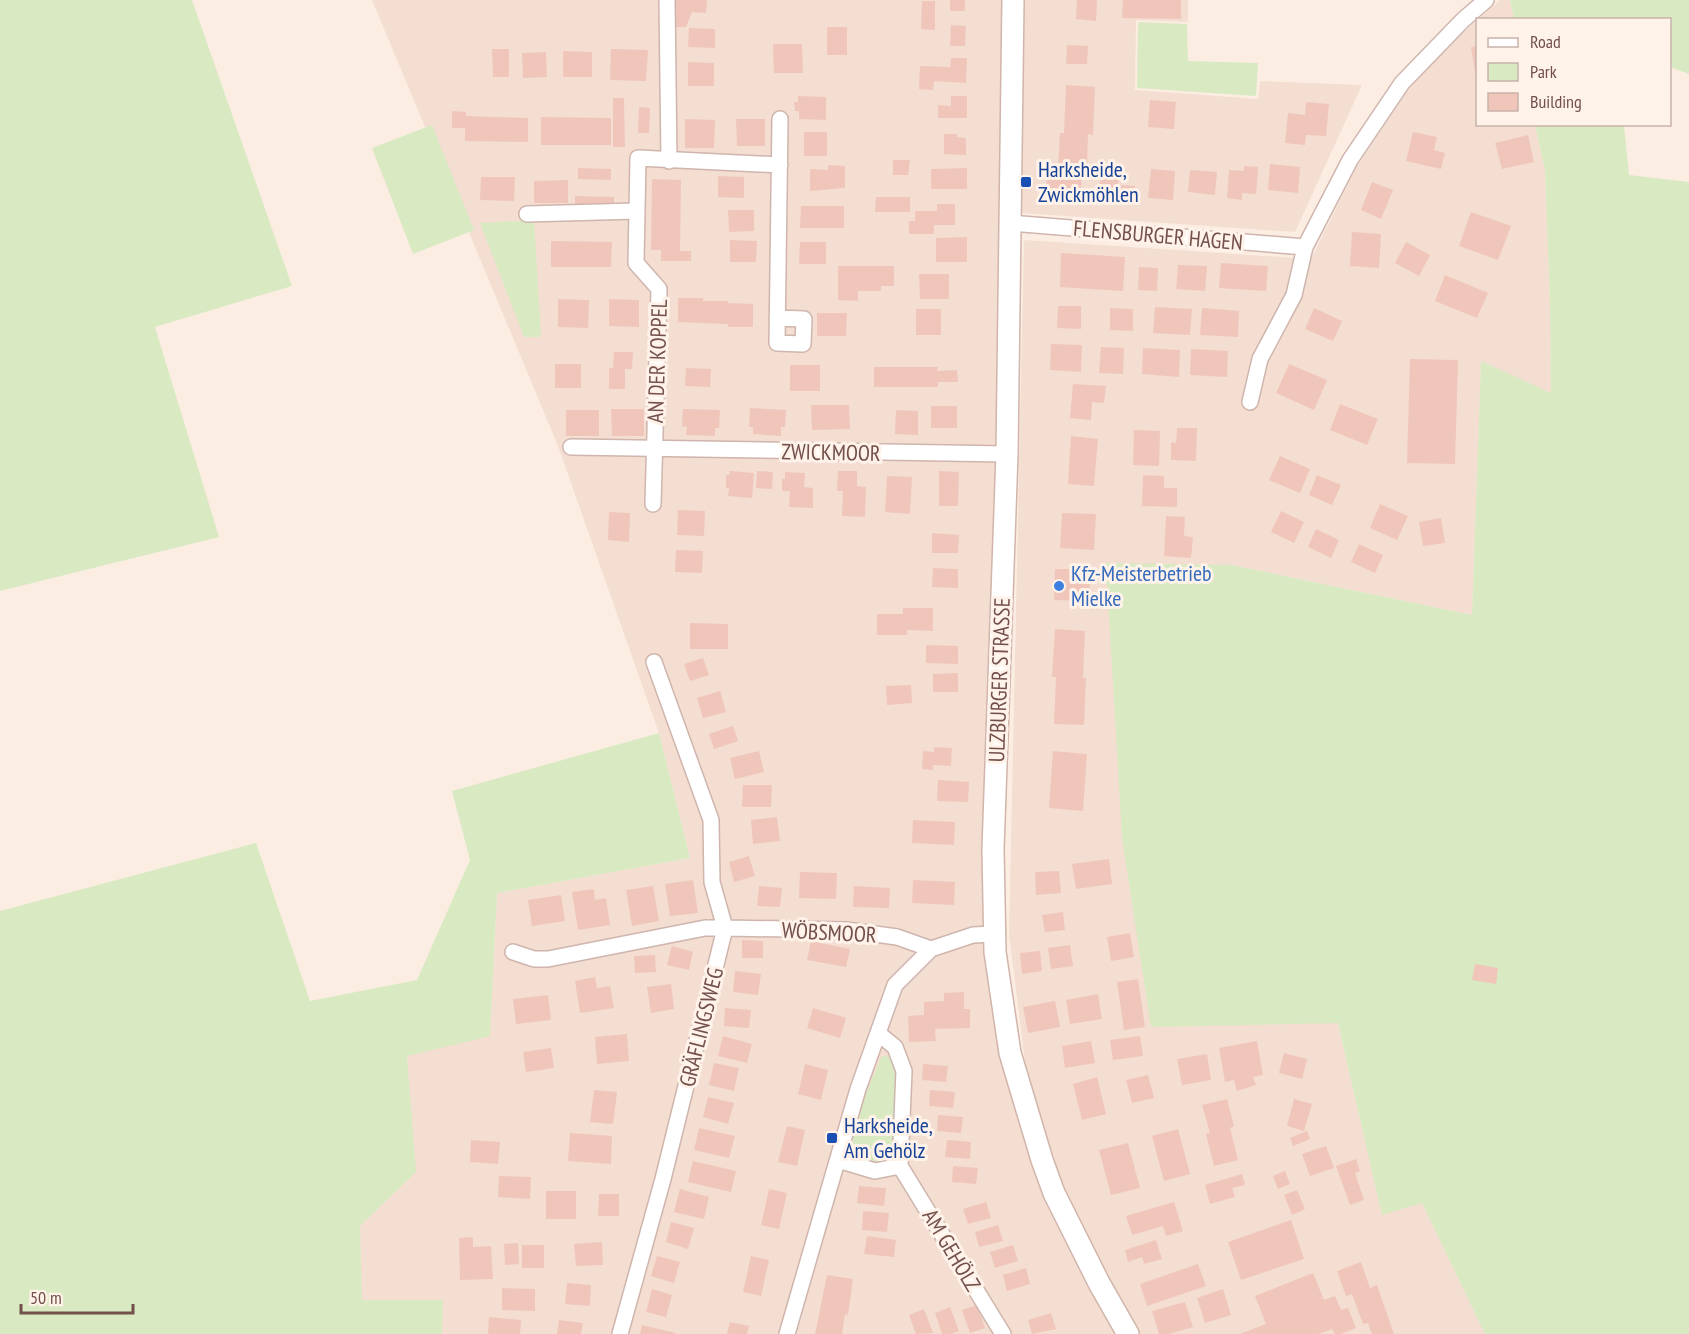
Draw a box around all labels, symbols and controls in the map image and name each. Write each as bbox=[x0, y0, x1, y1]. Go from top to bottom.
legend bbox=[1476, 18, 1671, 126]
text: Road bbox=[1530, 30, 1561, 53]
text: Park bbox=[1530, 60, 1557, 83]
text: Building bbox=[1530, 90, 1582, 113]
place label: Harksheide, Zwickmöhlen bbox=[1038, 155, 1139, 208]
marker: Harksheide, Zwickmöhlen bbox=[1019, 175, 1033, 189]
street label: FLENSBURGER HAGEN bbox=[1072, 214, 1244, 256]
street label: AN DER KOPPEL bbox=[641, 299, 673, 423]
street label: ZWICKMOOR bbox=[781, 437, 881, 467]
place label: Kfz-Meisterbetrieb Mielke bbox=[1071, 559, 1212, 612]
marker: Kfz-Meisterbetrieb Mielke bbox=[1052, 579, 1066, 593]
street label: ULZBURGER STRASSE bbox=[982, 597, 1016, 763]
street label: WÖBSMOOR bbox=[781, 916, 877, 948]
street label: GRÄFLINGSWEG bbox=[673, 965, 729, 1089]
place label: Harksheide, Am Gehölz bbox=[844, 1111, 933, 1164]
marker: Harksheide, Am Gehölz bbox=[825, 1131, 839, 1145]
street label: AM GEHÖLZ bbox=[917, 1204, 988, 1297]
scale bar bbox=[21, 1277, 134, 1315]
text: 50 m bbox=[30, 1286, 62, 1309]

